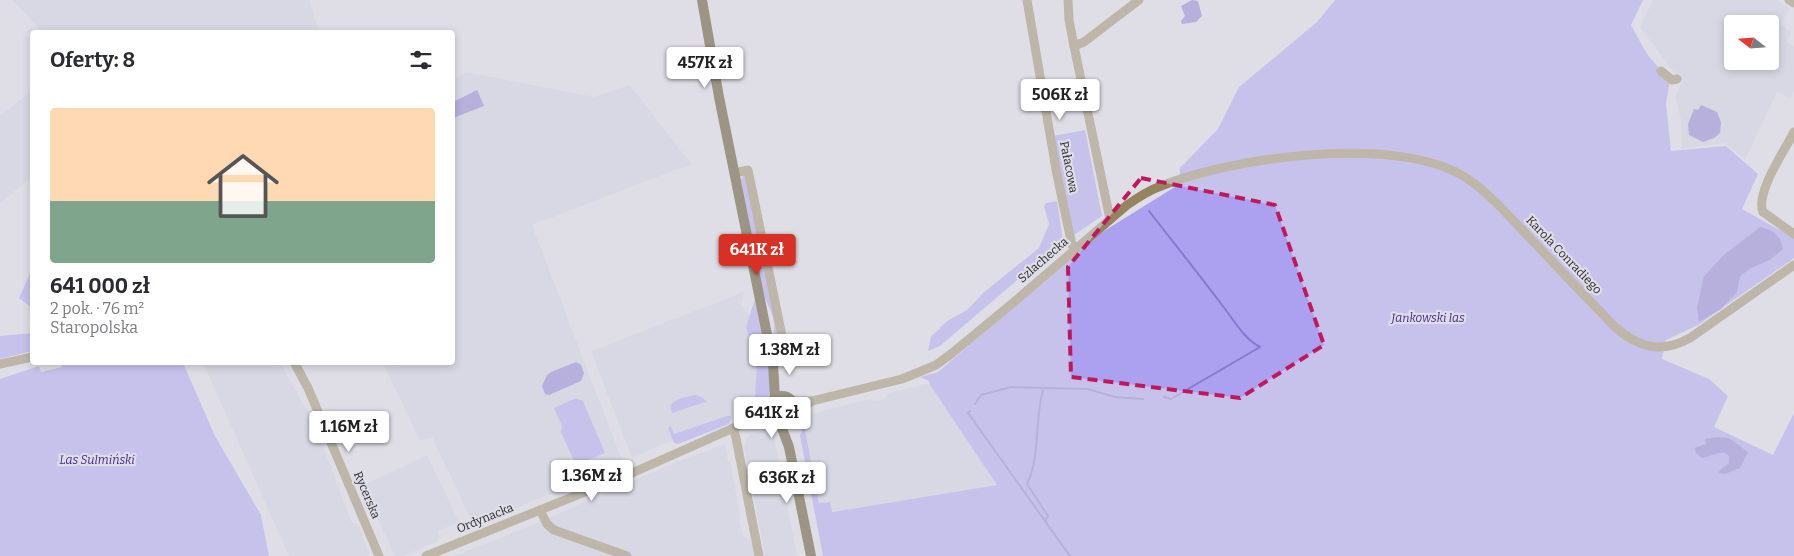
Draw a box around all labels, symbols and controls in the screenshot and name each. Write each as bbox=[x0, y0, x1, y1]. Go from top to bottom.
north arrow bbox=[1724, 15, 1779, 70]
map controls bbox=[1724, 15, 1779, 70]
icon: filters bbox=[407, 46, 435, 74]
pin: 457K zł bbox=[659, 46, 751, 89]
text: Oferty: 8 bbox=[50, 47, 135, 73]
text: 457K zł bbox=[677, 53, 733, 72]
pin: 506K zł bbox=[1014, 78, 1106, 121]
text: 506K zł bbox=[1032, 85, 1088, 104]
street label: Pałacowa bbox=[1057, 140, 1081, 195]
icon: home bbox=[198, 141, 288, 231]
street label: Karola Conradiego bbox=[1523, 213, 1605, 297]
pin: 641K zł bbox=[711, 234, 803, 276]
street label: Szlachecka bbox=[1015, 234, 1071, 286]
text: 641K zł bbox=[730, 240, 784, 259]
text: 641 000 zł bbox=[50, 273, 150, 299]
text: 2 pok. · 76 m² bbox=[50, 299, 144, 318]
park label: Jankowski las bbox=[1390, 311, 1465, 325]
text: Staropolska bbox=[50, 318, 138, 337]
pin: 1.38M zł bbox=[738, 334, 842, 376]
text: 1.38M zł bbox=[760, 340, 820, 359]
pin: 641K zł bbox=[726, 396, 818, 439]
text: 641K zł bbox=[745, 403, 799, 422]
pin: 1.16M zł bbox=[297, 410, 401, 453]
text: 1.16M zł bbox=[320, 417, 378, 436]
park label: Las Sulmiński bbox=[59, 453, 135, 467]
pin: 1.36M zł bbox=[540, 460, 644, 502]
pin: 636K zł bbox=[741, 462, 833, 504]
text: 1.36M zł bbox=[562, 466, 622, 485]
text: 636K zł bbox=[759, 468, 815, 487]
street label: Rycerska bbox=[351, 469, 383, 521]
street label: Ordynacka bbox=[455, 500, 516, 536]

